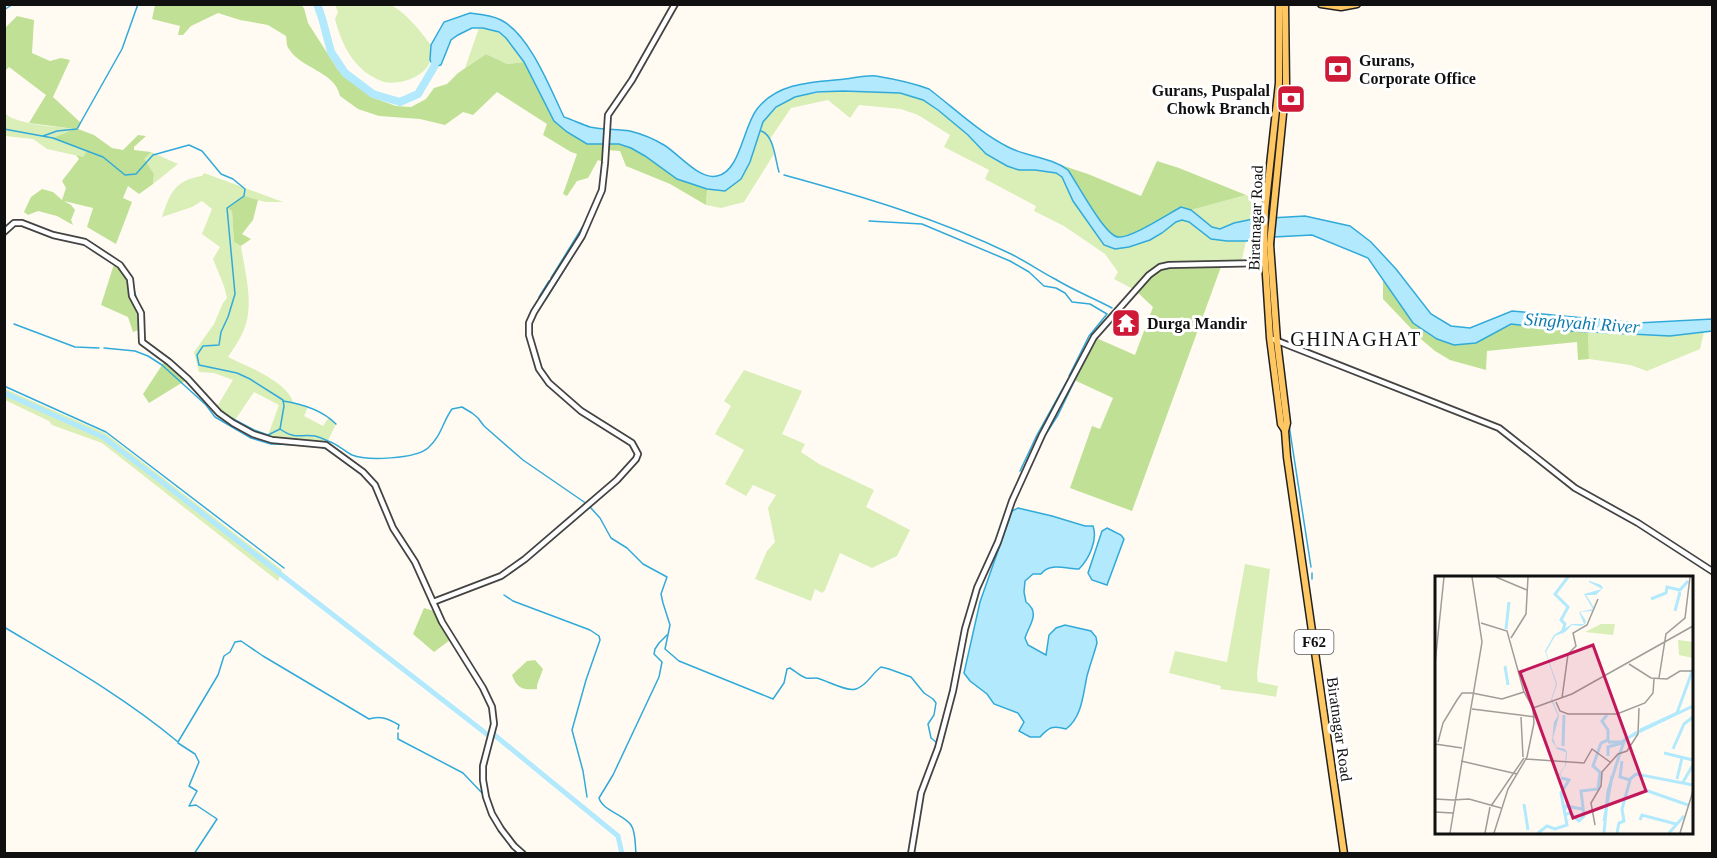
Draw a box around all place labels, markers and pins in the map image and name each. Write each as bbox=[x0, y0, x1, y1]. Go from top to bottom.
place label: Gurans, Corporate Office bbox=[1359, 52, 1476, 88]
bank icon: Gurans, Corporate Office bbox=[1322, 53, 1354, 85]
place label: Gurans, Puspalal Chowk Branch bbox=[1152, 82, 1271, 117]
bank icon: Gurans, Puspalal Chowk Branch bbox=[1275, 83, 1307, 115]
temple icon: Durga Mandir bbox=[1110, 307, 1142, 339]
place label: Durga Mandir bbox=[1147, 315, 1247, 333]

